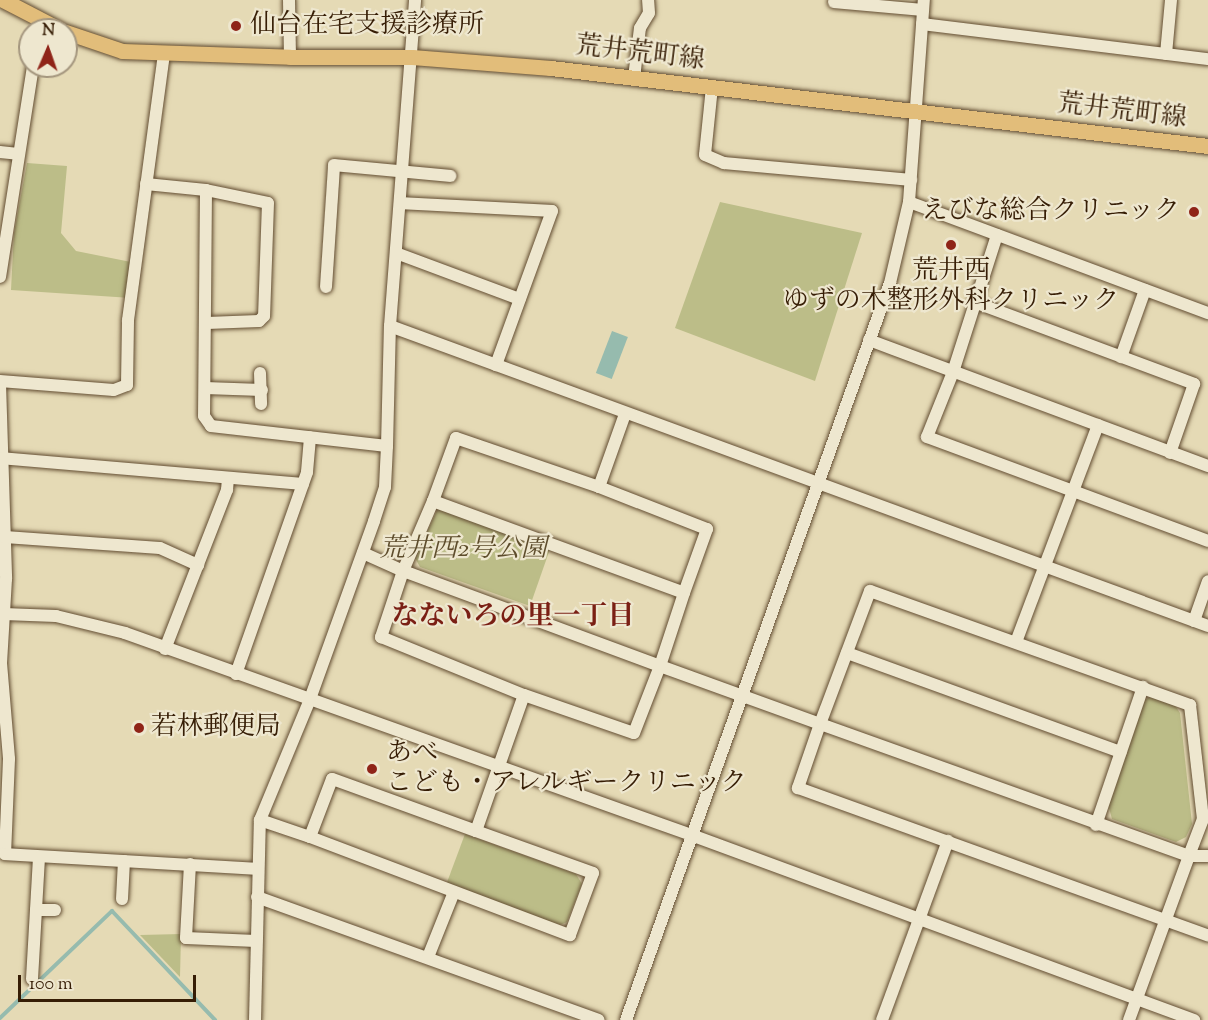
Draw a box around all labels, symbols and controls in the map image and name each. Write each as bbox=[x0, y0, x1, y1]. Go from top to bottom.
place label: 仙台在宅支援診療所 bbox=[250, 10, 484, 42]
marker: 仙台在宅支援診療所 bbox=[227, 17, 245, 35]
north arrow bbox=[18, 18, 78, 78]
text: N bbox=[42, 20, 55, 43]
street label: 荒井荒町線 bbox=[574, 31, 706, 77]
street label: 荒井荒町線 bbox=[1056, 89, 1188, 135]
place label: えびな総合クリニック bbox=[920, 196, 1180, 228]
marker: えびな総合クリニック bbox=[1185, 203, 1203, 221]
marker: 荒井西 ゆずの木整形外科クリニック bbox=[942, 236, 960, 254]
place label: 荒井西 ゆずの木整形外科クリニック bbox=[782, 256, 1120, 318]
park label: 荒井西2号公園 bbox=[379, 534, 547, 566]
district label: なないろの里一丁目 bbox=[392, 602, 634, 634]
place label: 若林郵便局 bbox=[151, 712, 281, 744]
marker: 若林郵便局 bbox=[132, 721, 146, 735]
place label: あべ こども・アレルギークリニック bbox=[386, 738, 750, 800]
marker: あべ こども・アレルギークリニック bbox=[363, 760, 381, 778]
scale bar bbox=[21, 963, 200, 1001]
text: 100 m bbox=[29, 972, 73, 998]

